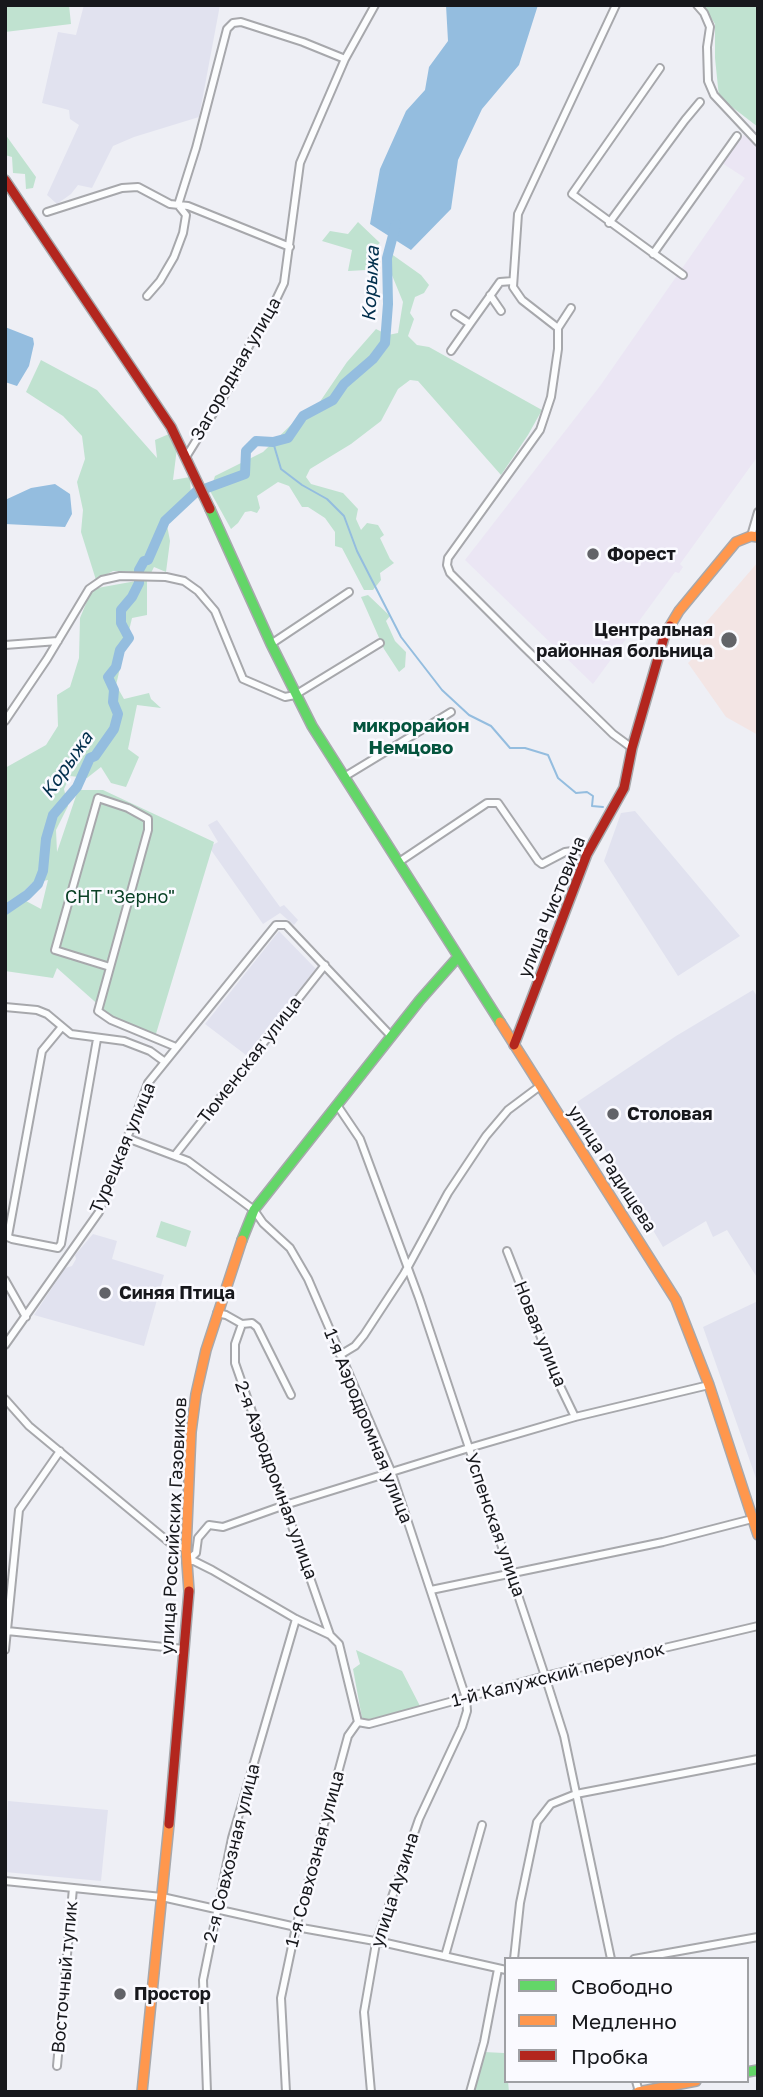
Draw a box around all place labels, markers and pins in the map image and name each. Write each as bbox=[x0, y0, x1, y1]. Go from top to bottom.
place label: Форест bbox=[607, 543, 676, 565]
marker: Форест bbox=[585, 546, 601, 562]
place label: Центральная районная больница bbox=[536, 619, 713, 662]
marker: Центральная районная больница bbox=[719, 630, 739, 650]
place label: Столовая bbox=[627, 1103, 713, 1125]
marker: Столовая bbox=[605, 1106, 621, 1122]
place label: Синяя Птица bbox=[119, 1282, 235, 1304]
marker: Синяя Птица bbox=[97, 1285, 113, 1301]
place label: Простор bbox=[134, 1983, 211, 2005]
marker: Простор bbox=[112, 1986, 128, 2002]

